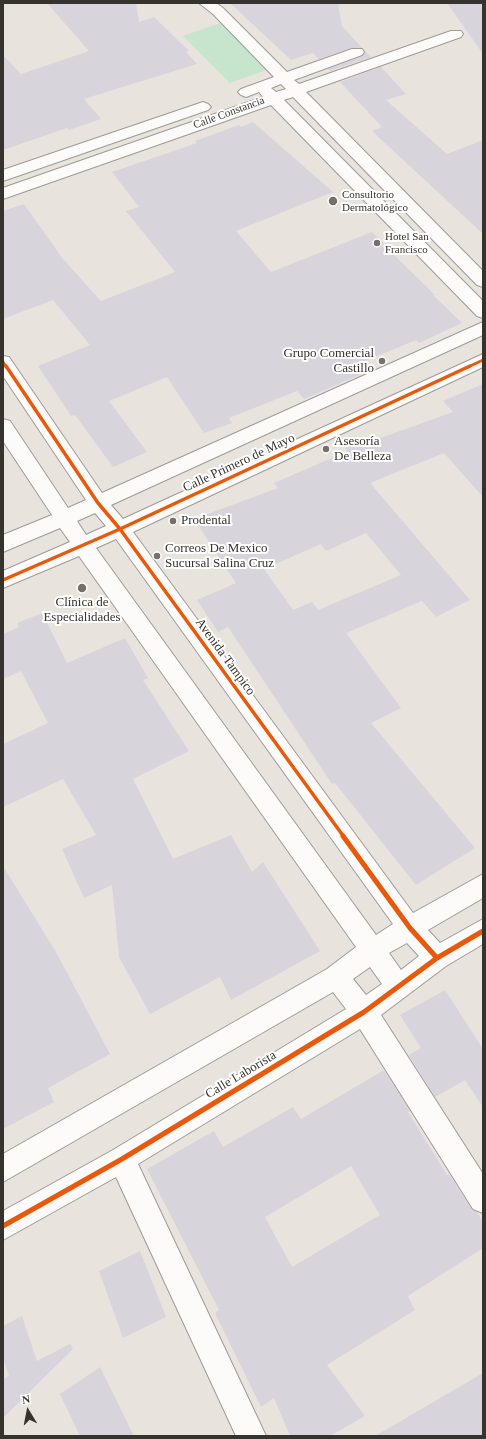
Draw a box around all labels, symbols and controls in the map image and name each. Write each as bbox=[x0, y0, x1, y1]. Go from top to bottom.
street label: Calle Constancia bbox=[192, 94, 266, 132]
place label: Consultorio Dermatológico bbox=[342, 188, 408, 214]
marker: Consultorio Dermatológico bbox=[327, 195, 339, 207]
place label: Hotel San Francisco bbox=[385, 230, 429, 256]
marker: Hotel San Francisco bbox=[372, 238, 382, 248]
place label: Grupo Comercial Castillo bbox=[283, 346, 374, 377]
marker: Grupo Comercial Castillo bbox=[377, 356, 387, 366]
street label: Calle Primero de Mayo bbox=[181, 430, 297, 496]
place label: Asesoría De Belleza bbox=[334, 434, 391, 465]
marker: Asesoría De Belleza bbox=[321, 444, 331, 454]
place label: Prodental bbox=[181, 513, 231, 529]
marker: Prodental bbox=[168, 516, 178, 526]
place label: Correos De Mexico Sucursal Salina Cruz bbox=[165, 541, 274, 572]
marker: Correos De Mexico Sucursal Salina Cruz bbox=[152, 551, 162, 561]
marker: Clínica de Especialidades bbox=[76, 582, 88, 594]
place label: Clínica de Especialidades bbox=[43, 595, 121, 626]
street label: Avenida Tampico bbox=[192, 615, 258, 699]
street label: Calle Laborista bbox=[203, 1048, 279, 1102]
north arrow bbox=[8, 1391, 48, 1431]
text: N bbox=[21, 1393, 31, 1406]

